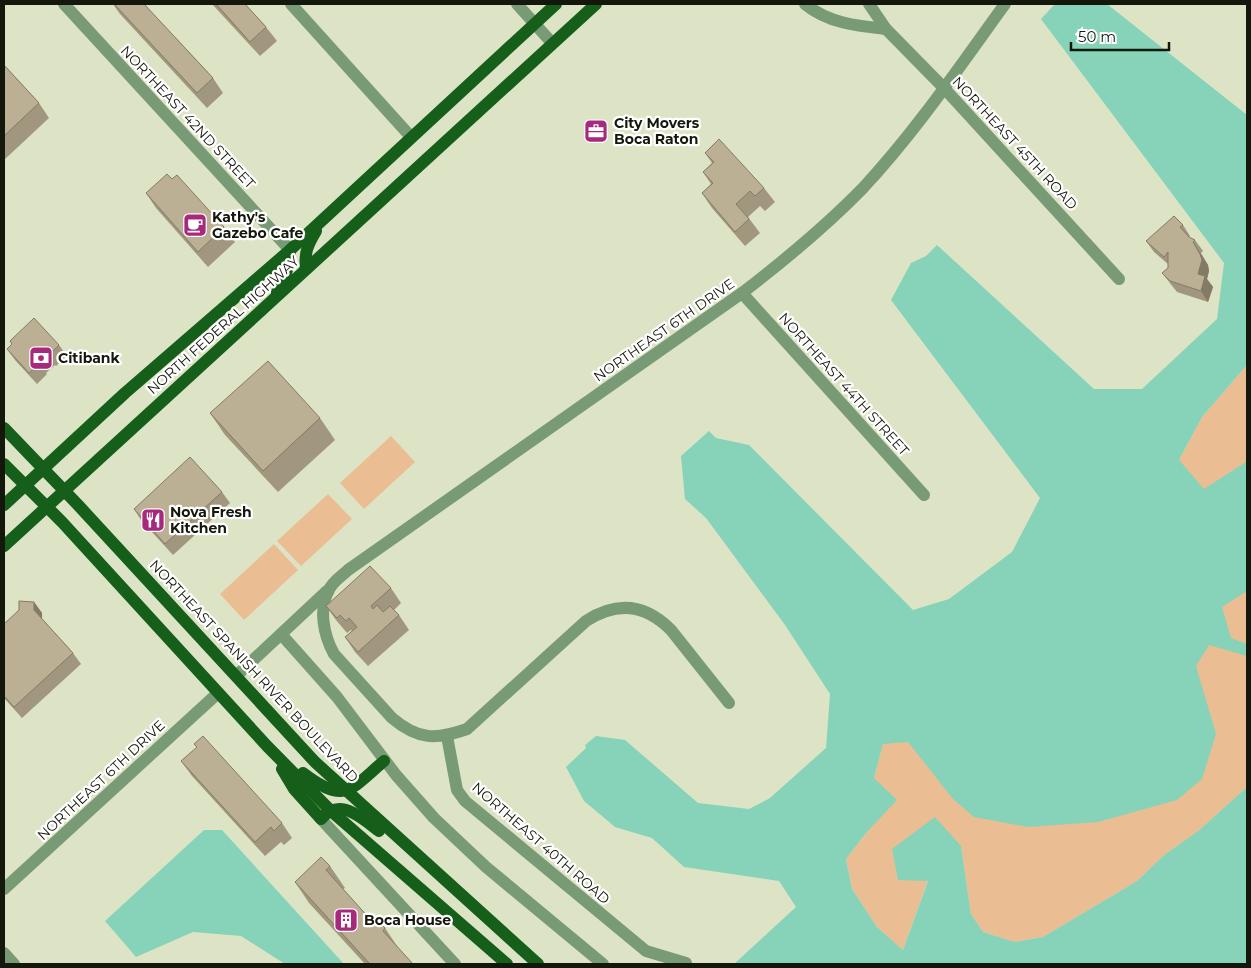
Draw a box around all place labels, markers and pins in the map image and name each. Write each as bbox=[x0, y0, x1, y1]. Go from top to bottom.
place label: City Movers Boca Raton bbox=[614, 114, 700, 148]
office icon: City Movers Boca Raton bbox=[583, 118, 609, 144]
place label: Kathy's Gazebo Cafe bbox=[212, 208, 304, 242]
cafe icon: Kathy's Gazebo Cafe bbox=[182, 212, 208, 238]
bank icon: Citibank bbox=[28, 345, 54, 371]
place label: Citibank bbox=[58, 349, 120, 367]
place label: Nova Fresh Kitchen bbox=[170, 503, 252, 537]
restaurant icon: Nova Fresh Kitchen bbox=[140, 507, 166, 533]
building icon: Boca House bbox=[333, 907, 359, 933]
place label: Boca House bbox=[364, 911, 451, 929]

